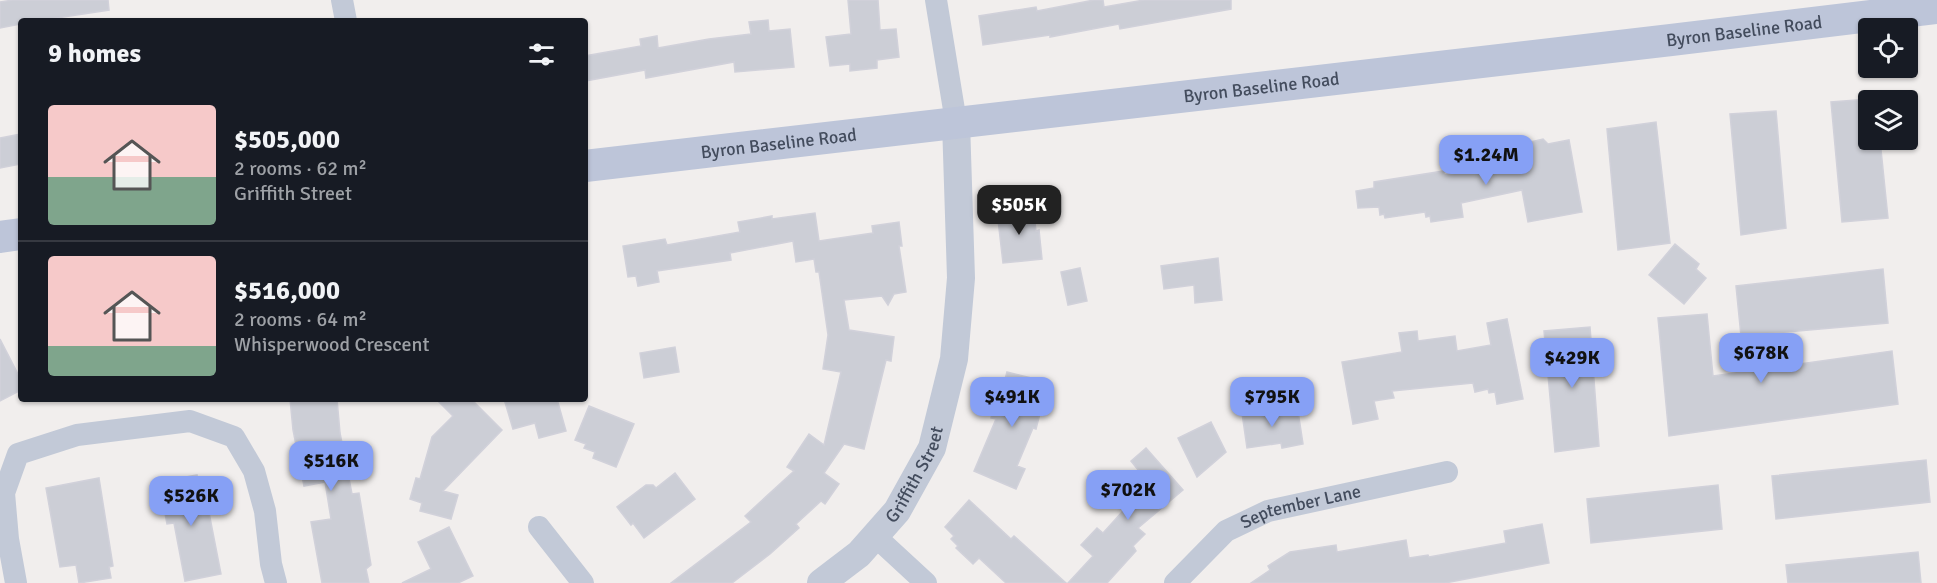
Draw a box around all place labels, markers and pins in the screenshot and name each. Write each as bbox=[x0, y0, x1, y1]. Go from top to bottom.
pin: $1.24M bbox=[1437, 135, 1535, 186]
pin: $505K bbox=[977, 185, 1061, 236]
pin: $678K bbox=[1719, 333, 1803, 384]
pin: $429K bbox=[1530, 338, 1614, 389]
pin: $491K bbox=[970, 377, 1054, 428]
pin: $795K bbox=[1230, 377, 1314, 428]
pin: $516K bbox=[289, 441, 373, 492]
pin: $702K bbox=[1086, 470, 1170, 521]
pin: $526K bbox=[149, 476, 233, 527]

